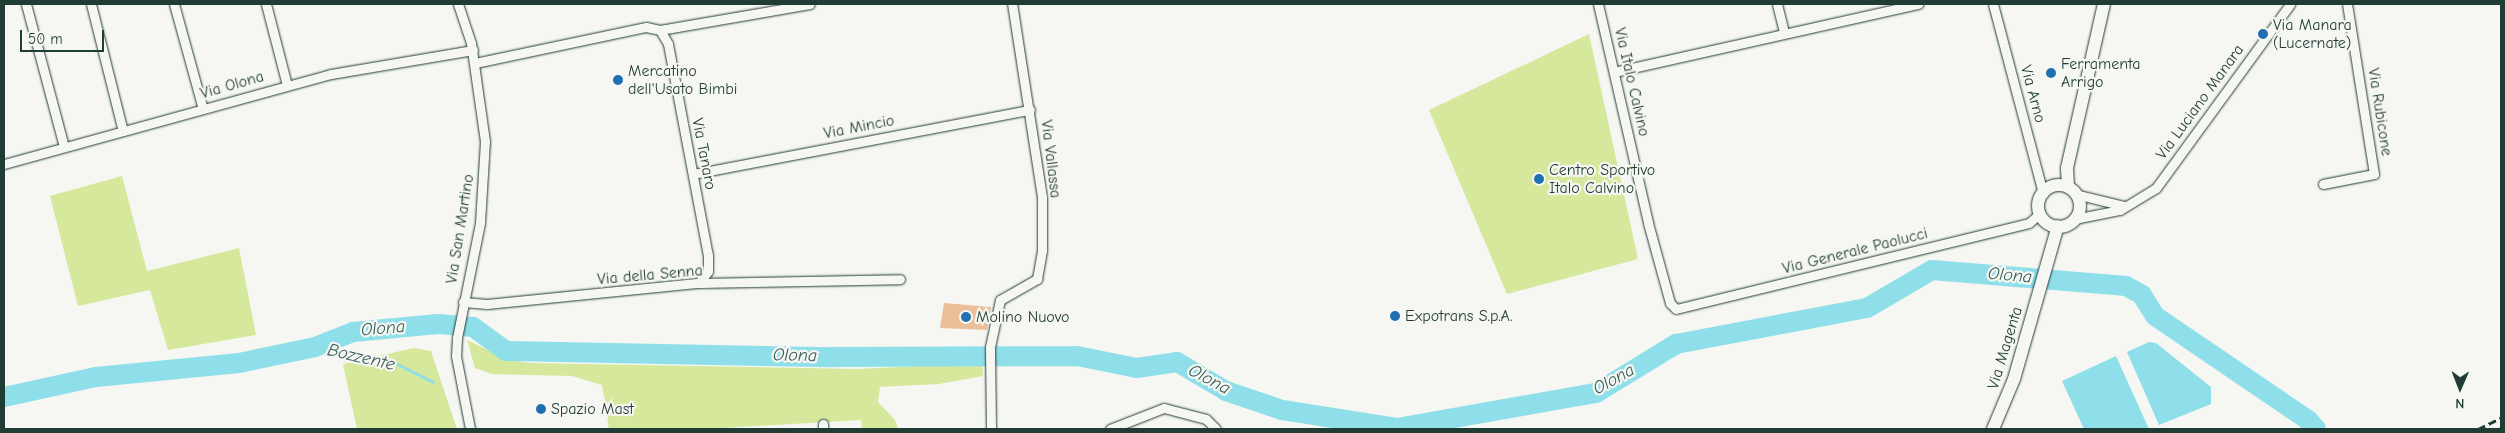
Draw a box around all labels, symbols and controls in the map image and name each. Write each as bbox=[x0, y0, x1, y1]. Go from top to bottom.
place label: Via Manara (Lucernate) bbox=[2273, 15, 2352, 53]
scale bar bbox=[22, 20, 106, 52]
street label: Via Italo Calvino bbox=[1610, 26, 1654, 138]
marker: Via Manara (Lucernate) bbox=[2257, 28, 2269, 40]
text: 50 m bbox=[28, 30, 63, 48]
street label: Via Luciano Manara bbox=[2152, 41, 2248, 163]
place label: Ferramenta Arrigo bbox=[2061, 54, 2140, 92]
place label: Mercatino dell'Usato Bimbi bbox=[628, 61, 737, 99]
street label: Via Arno bbox=[2016, 63, 2050, 125]
street label: Via Olona bbox=[198, 67, 266, 103]
marker: Ferramenta Arrigo bbox=[2045, 67, 2057, 79]
street label: Via Rubicone bbox=[2364, 67, 2396, 157]
marker: Mercatino dell'Usato Bimbi bbox=[612, 74, 624, 86]
street label: Via Mincio bbox=[822, 111, 896, 143]
street label: Via Tanaro bbox=[688, 117, 720, 191]
street label: Via Vallassa bbox=[1037, 119, 1065, 199]
place label: Centro Sportivo Italo Calvino bbox=[1549, 160, 1655, 198]
street label: Via San Martino bbox=[442, 173, 478, 285]
marker: Centro Sportivo Italo Calvino bbox=[1533, 173, 1545, 185]
street label: Via Generale Paolucci bbox=[1780, 224, 1930, 278]
street label: Via della Senna bbox=[597, 261, 703, 289]
water label: Olona bbox=[1987, 263, 2033, 289]
street label: Via Magenta bbox=[1983, 304, 2027, 392]
place label: Expotrans S.p.A. bbox=[1405, 306, 1512, 326]
place label: Molino Nuovo bbox=[976, 307, 1069, 327]
marker: Expotrans S.p.A. bbox=[1389, 310, 1401, 322]
marker: Molino Nuovo bbox=[960, 311, 972, 323]
water label: Olona bbox=[360, 316, 406, 342]
water label: Bozzente bbox=[325, 340, 397, 376]
water label: Olona bbox=[773, 345, 817, 367]
water label: Olona bbox=[1184, 360, 1234, 400]
water label: Olona bbox=[1589, 360, 1639, 400]
north arrow bbox=[2435, 363, 2485, 413]
text: N bbox=[2455, 395, 2464, 412]
place label: Spazio Mast bbox=[551, 399, 634, 419]
marker: Spazio Mast bbox=[535, 403, 547, 415]

